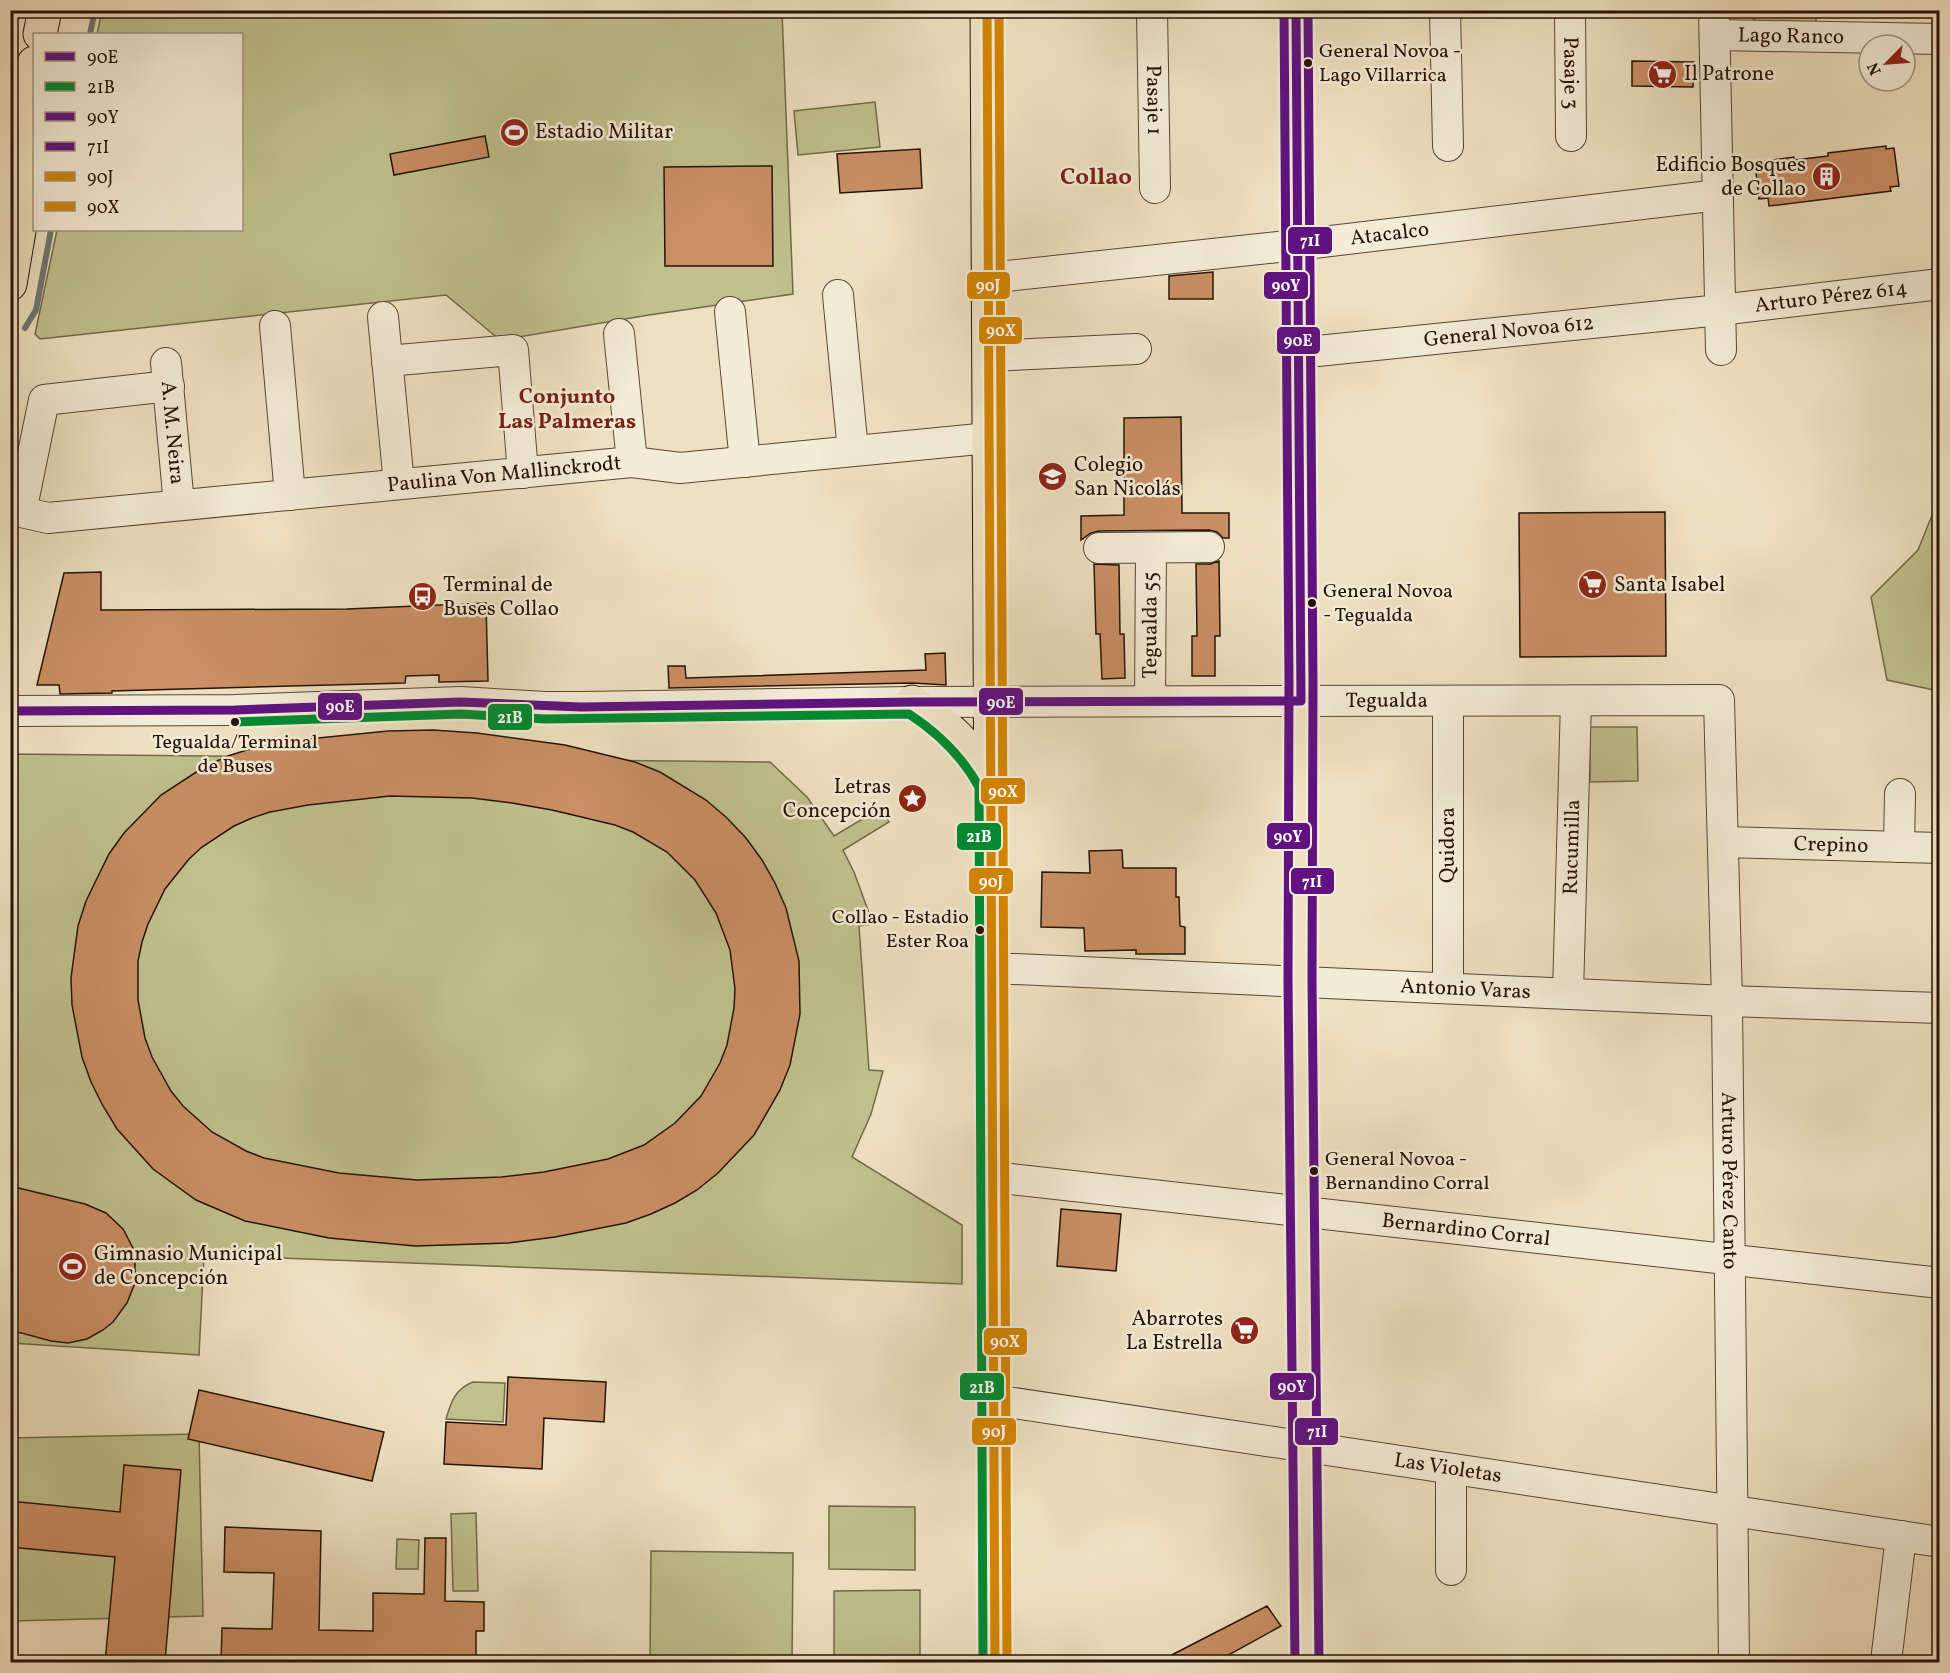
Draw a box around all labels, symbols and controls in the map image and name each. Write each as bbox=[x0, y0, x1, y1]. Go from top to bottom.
street label: Lago Ranco bbox=[1738, 21, 1844, 52]
legend bbox=[33, 33, 243, 231]
north arrow bbox=[1857, 33, 1917, 93]
street label: Pasaje 3 bbox=[1556, 36, 1585, 110]
place label: General Novoa - Lago Villarrica bbox=[1319, 38, 1461, 90]
text: 90E bbox=[87, 46, 119, 71]
marker: General Novoa - Lago Villarrica bbox=[1302, 57, 1314, 69]
supermarket icon: Il Patrone bbox=[1647, 58, 1679, 90]
text: N bbox=[1863, 58, 1888, 78]
place label: Il Patrone bbox=[1684, 60, 1774, 89]
street label: Pasaje 1 bbox=[1138, 65, 1169, 135]
text: 21B bbox=[87, 76, 115, 101]
text: 90Y bbox=[87, 106, 119, 131]
sports icon: Estadio Militar bbox=[498, 116, 530, 148]
place label: Estadio Militar bbox=[535, 118, 673, 147]
text: 71I bbox=[87, 136, 109, 161]
place label: Edificio Bosques de Collao bbox=[1655, 151, 1806, 204]
district label: Collao bbox=[1060, 161, 1132, 195]
building icon: Edificio Bosques de Collao bbox=[1811, 161, 1843, 193]
text: 90J bbox=[87, 166, 114, 191]
text: 90X bbox=[87, 196, 120, 221]
street label: Atacalco bbox=[1349, 215, 1431, 253]
line badge: 71I bbox=[1287, 226, 1333, 255]
text: 71I bbox=[1300, 231, 1320, 253]
line badge: 90J bbox=[966, 271, 1011, 300]
line badge: 90Y bbox=[1263, 271, 1309, 300]
street label: Arturo Pérez 614 bbox=[1753, 273, 1909, 320]
text: 90J bbox=[976, 276, 1001, 298]
text: 90Y bbox=[1272, 276, 1300, 298]
street label: General Novoa 612 bbox=[1422, 308, 1595, 355]
line badge: 90X bbox=[978, 316, 1023, 345]
text: 90X bbox=[986, 321, 1016, 343]
line badge: 90E bbox=[1276, 326, 1321, 355]
text: 90E bbox=[1284, 331, 1312, 353]
street label: A. M. Neira bbox=[153, 380, 192, 486]
district label: Conjunto Las Palmeras bbox=[498, 382, 636, 438]
street label: Paulina Von Mallinckrodt bbox=[386, 449, 623, 500]
place label: Colegio San Nicolás bbox=[1074, 451, 1181, 504]
school or university icon: Colegio San Nicolás bbox=[1037, 461, 1069, 493]
supermarket icon: Santa Isabel bbox=[1577, 569, 1609, 601]
place label: Terminal de Buses Collao bbox=[443, 571, 559, 624]
street label: Tegualda 55 bbox=[1136, 571, 1165, 679]
place label: Santa Isabel bbox=[1614, 571, 1725, 600]
place label: General Novoa - Tegualda bbox=[1323, 578, 1453, 630]
bus stop icon: Terminal de Buses Collao bbox=[406, 581, 438, 613]
marker: General Novoa - Tegualda bbox=[1306, 597, 1318, 609]
street label: Tegualda bbox=[1345, 686, 1428, 715]
line badge: 90E bbox=[978, 687, 1024, 716]
line badge: 90E bbox=[317, 692, 363, 721]
text: 90E bbox=[987, 693, 1015, 715]
text: 90E bbox=[326, 697, 354, 719]
line badge: 21B bbox=[487, 703, 533, 731]
text: 21B bbox=[497, 708, 523, 730]
marker: Tegualda/Terminal de Buses bbox=[229, 716, 241, 728]
place label: Tegualda/Terminal de Buses bbox=[152, 729, 318, 781]
place label: Letras Concepción bbox=[783, 773, 891, 826]
line badge: 90X bbox=[980, 777, 1026, 805]
text: 90X bbox=[988, 782, 1018, 804]
place icon: Letras Concepción bbox=[896, 783, 928, 815]
street label: Rucumilla bbox=[1556, 799, 1588, 895]
street label: Quidora bbox=[1434, 807, 1463, 883]
line badge: 21B bbox=[956, 822, 1002, 851]
line badge: 90Y bbox=[1266, 822, 1311, 850]
text: 21B bbox=[966, 827, 992, 849]
text: 90Y bbox=[1274, 827, 1302, 849]
street label: Crepino bbox=[1793, 829, 1869, 861]
line badge: 90J bbox=[968, 867, 1014, 895]
line badge: 71I bbox=[1290, 867, 1335, 895]
text: 90J bbox=[979, 872, 1004, 894]
text: 71I bbox=[1302, 872, 1322, 894]
place label: Collao - Estadio Ester Roa bbox=[832, 904, 969, 956]
marker: Collao - Estadio Ester Roa bbox=[974, 924, 986, 936]
street label: Antonio Varas bbox=[1400, 972, 1531, 1007]
street label: Arturo Pérez Canto bbox=[1713, 1092, 1744, 1269]
place label: General Novoa - Bernandino Corral bbox=[1325, 1146, 1489, 1198]
marker: General Novoa - Bernandino Corral bbox=[1308, 1165, 1320, 1177]
street label: Bernardino Corral bbox=[1380, 1206, 1552, 1254]
place label: Gimnasio Municipal de Concepción bbox=[94, 1240, 282, 1293]
sports icon: Gimnasio Municipal de Concepción bbox=[57, 1250, 89, 1282]
place label: Abarrotes La Estrella bbox=[1126, 1305, 1223, 1358]
supermarket icon: Abarrotes La Estrella bbox=[1228, 1315, 1260, 1347]
line badge: 90X bbox=[983, 1327, 1028, 1356]
text: 90X bbox=[990, 1332, 1020, 1354]
line badge: 21B bbox=[959, 1372, 1005, 1401]
line badge: 90Y bbox=[1269, 1372, 1315, 1401]
text: 90Y bbox=[1278, 1377, 1306, 1399]
text: 21B bbox=[969, 1378, 995, 1400]
line badge: 90J bbox=[971, 1417, 1017, 1446]
line badge: 71I bbox=[1294, 1417, 1339, 1446]
text: 90J bbox=[982, 1422, 1007, 1444]
text: 71I bbox=[1307, 1422, 1327, 1444]
street label: Las Violetas bbox=[1392, 1446, 1504, 1491]

